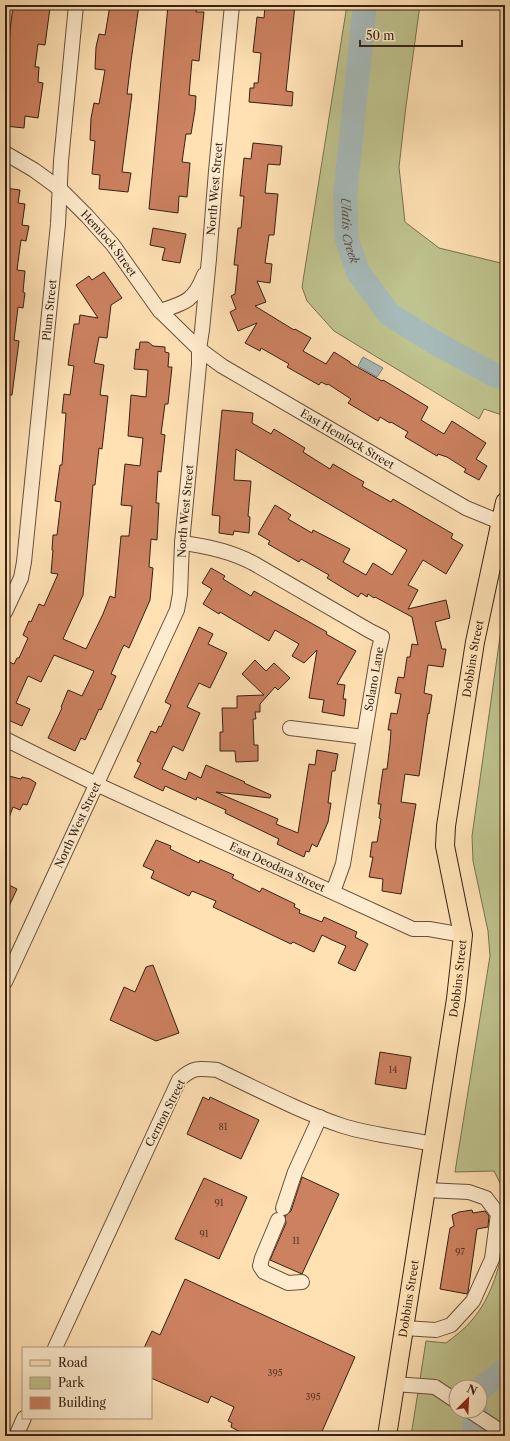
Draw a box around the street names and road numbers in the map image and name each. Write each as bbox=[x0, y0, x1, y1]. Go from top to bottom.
street label: North West Street bbox=[204, 141, 226, 236]
street label: Hemlock Street bbox=[78, 207, 140, 279]
street label: Plum Street bbox=[39, 279, 59, 342]
street label: East Hemlock Street bbox=[298, 406, 397, 472]
street label: North West Street bbox=[174, 464, 196, 558]
street label: Dobbins Street bbox=[459, 619, 487, 698]
street label: Solano Lane bbox=[361, 646, 387, 712]
street label: North West Street bbox=[52, 779, 104, 870]
street label: East Deodara Street bbox=[227, 839, 328, 895]
street label: Dobbins Street bbox=[446, 939, 469, 1018]
street label: Cernon Street bbox=[142, 1077, 188, 1149]
street label: Dobbins Street bbox=[396, 1259, 422, 1338]

